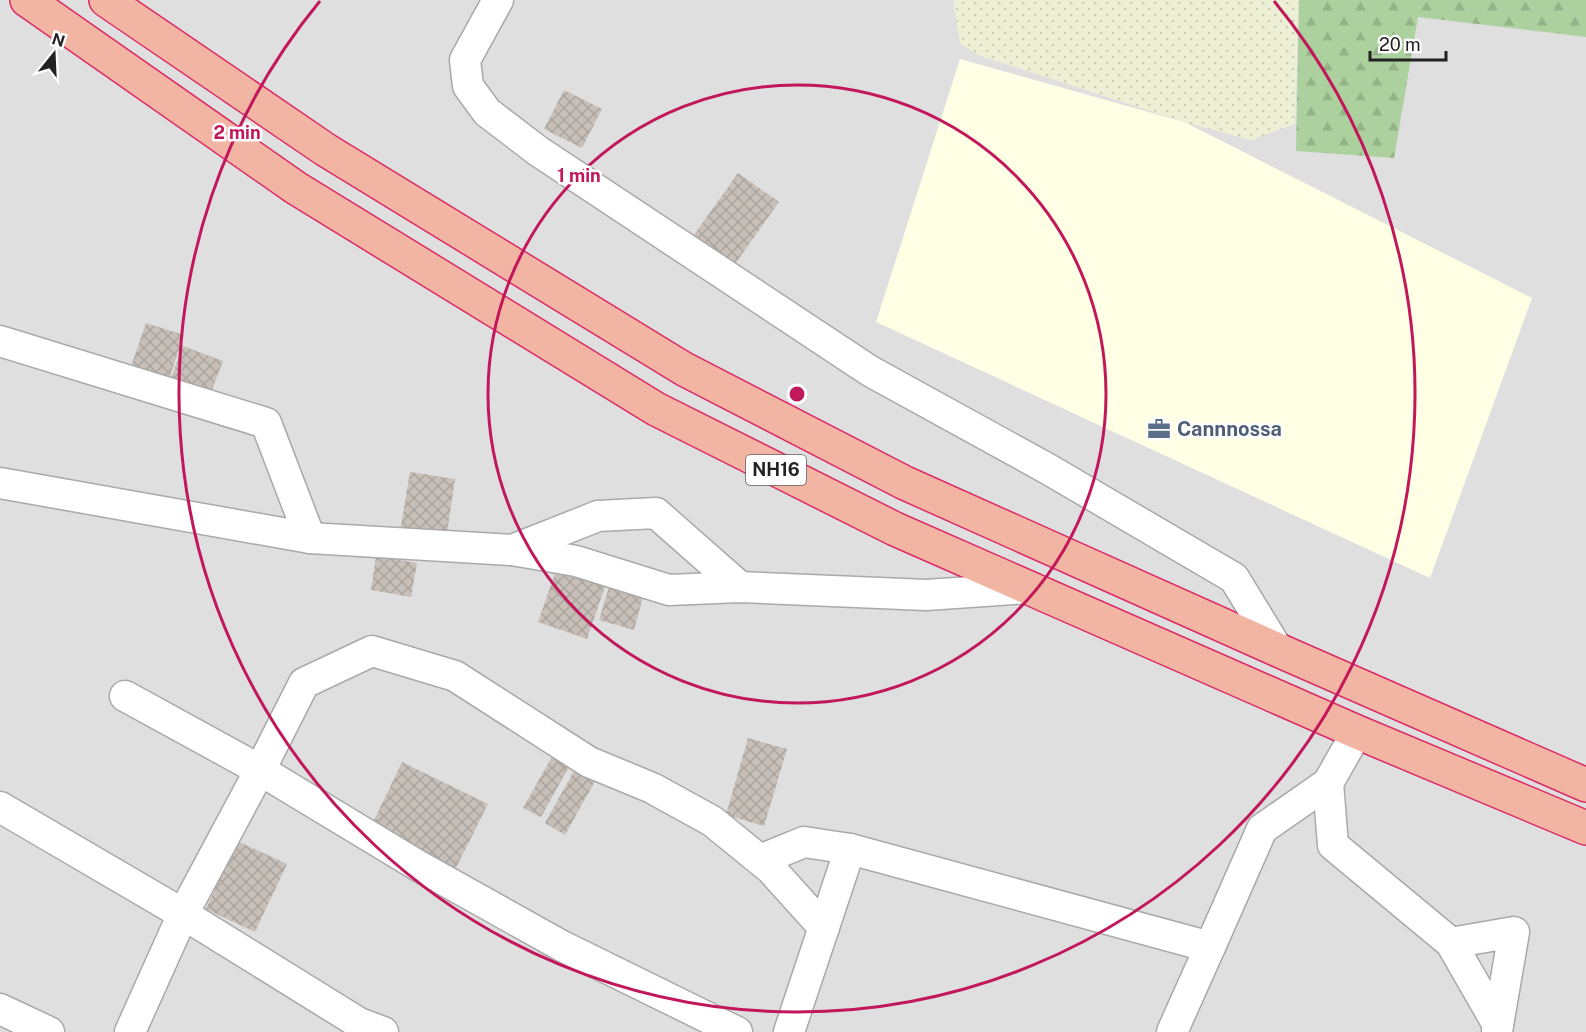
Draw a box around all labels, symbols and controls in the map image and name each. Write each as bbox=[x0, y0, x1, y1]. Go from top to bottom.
north arrow bbox=[24, 24, 84, 84]
scale bar bbox=[1370, 24, 1446, 62]
text: N bbox=[50, 29, 67, 51]
text: 20 m bbox=[1379, 34, 1421, 55]
text: 2 min bbox=[213, 122, 261, 143]
text: 1 min bbox=[557, 165, 601, 186]
centre of rings bbox=[787, 384, 807, 404]
office icon: Cannnossa bbox=[1146, 416, 1172, 442]
place label: Cannnossa bbox=[1177, 417, 1282, 441]
road number: NH16 bbox=[746, 455, 806, 485]

